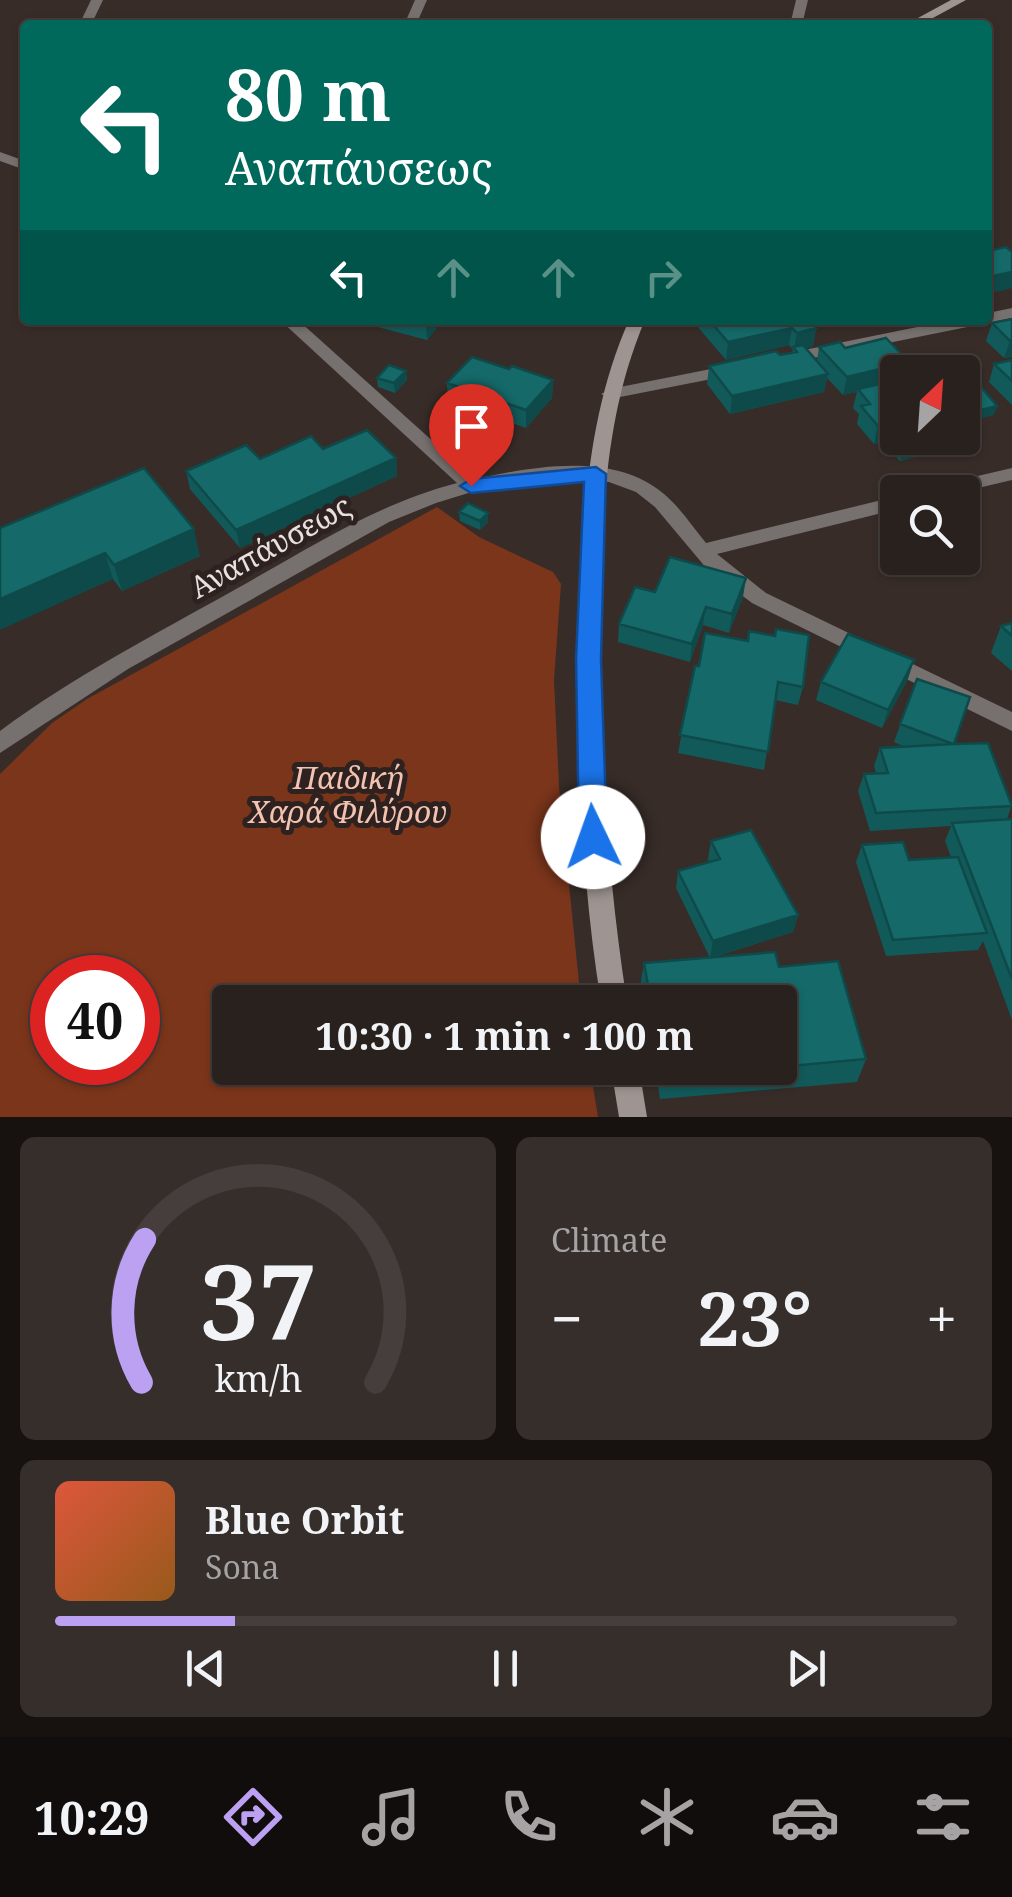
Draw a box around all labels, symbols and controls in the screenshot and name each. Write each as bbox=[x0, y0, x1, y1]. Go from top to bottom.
text: 80 m bbox=[225, 46, 391, 142]
icon: left bbox=[60, 60, 190, 190]
text: Αναπάυσεως bbox=[225, 137, 493, 198]
icon: left bbox=[321, 250, 376, 305]
icon: ahead bbox=[426, 250, 481, 305]
icon: ahead bbox=[531, 250, 586, 305]
icon: right bbox=[636, 250, 691, 305]
north arrow bbox=[880, 355, 980, 455]
map controls bbox=[880, 355, 980, 575]
pin bbox=[429, 384, 514, 487]
icon: arrive bbox=[444, 399, 499, 454]
button: search bbox=[880, 475, 980, 575]
street label: Αναπάυσεως bbox=[182, 485, 358, 607]
park label: Παιδική Χαρά Φιλύρου bbox=[247, 757, 447, 832]
position arrow bbox=[541, 785, 645, 889]
speed limit sign: 40 bbox=[30, 955, 160, 1085]
text: 10:30 · 1 min · 100 m bbox=[315, 1009, 694, 1061]
text: Climate bbox=[551, 1218, 667, 1261]
text: 37 bbox=[199, 1229, 317, 1370]
text: 23° bbox=[697, 1266, 812, 1368]
text: − bbox=[551, 1280, 583, 1355]
text: + bbox=[926, 1280, 957, 1355]
text: km/h bbox=[214, 1354, 302, 1402]
text: Blue Orbit bbox=[205, 1493, 404, 1545]
text: Sona bbox=[205, 1545, 280, 1588]
icon: previous bbox=[178, 1641, 233, 1696]
icon: pause bbox=[478, 1641, 533, 1696]
icon: next bbox=[779, 1641, 834, 1696]
icon: directions bbox=[218, 1782, 288, 1852]
icon: music bbox=[356, 1782, 426, 1852]
icon: phone bbox=[494, 1782, 564, 1852]
icon: climate bbox=[632, 1782, 702, 1852]
icon: car bbox=[770, 1782, 840, 1852]
icon: filters bbox=[908, 1782, 978, 1852]
text: 10:29 bbox=[34, 1787, 149, 1848]

